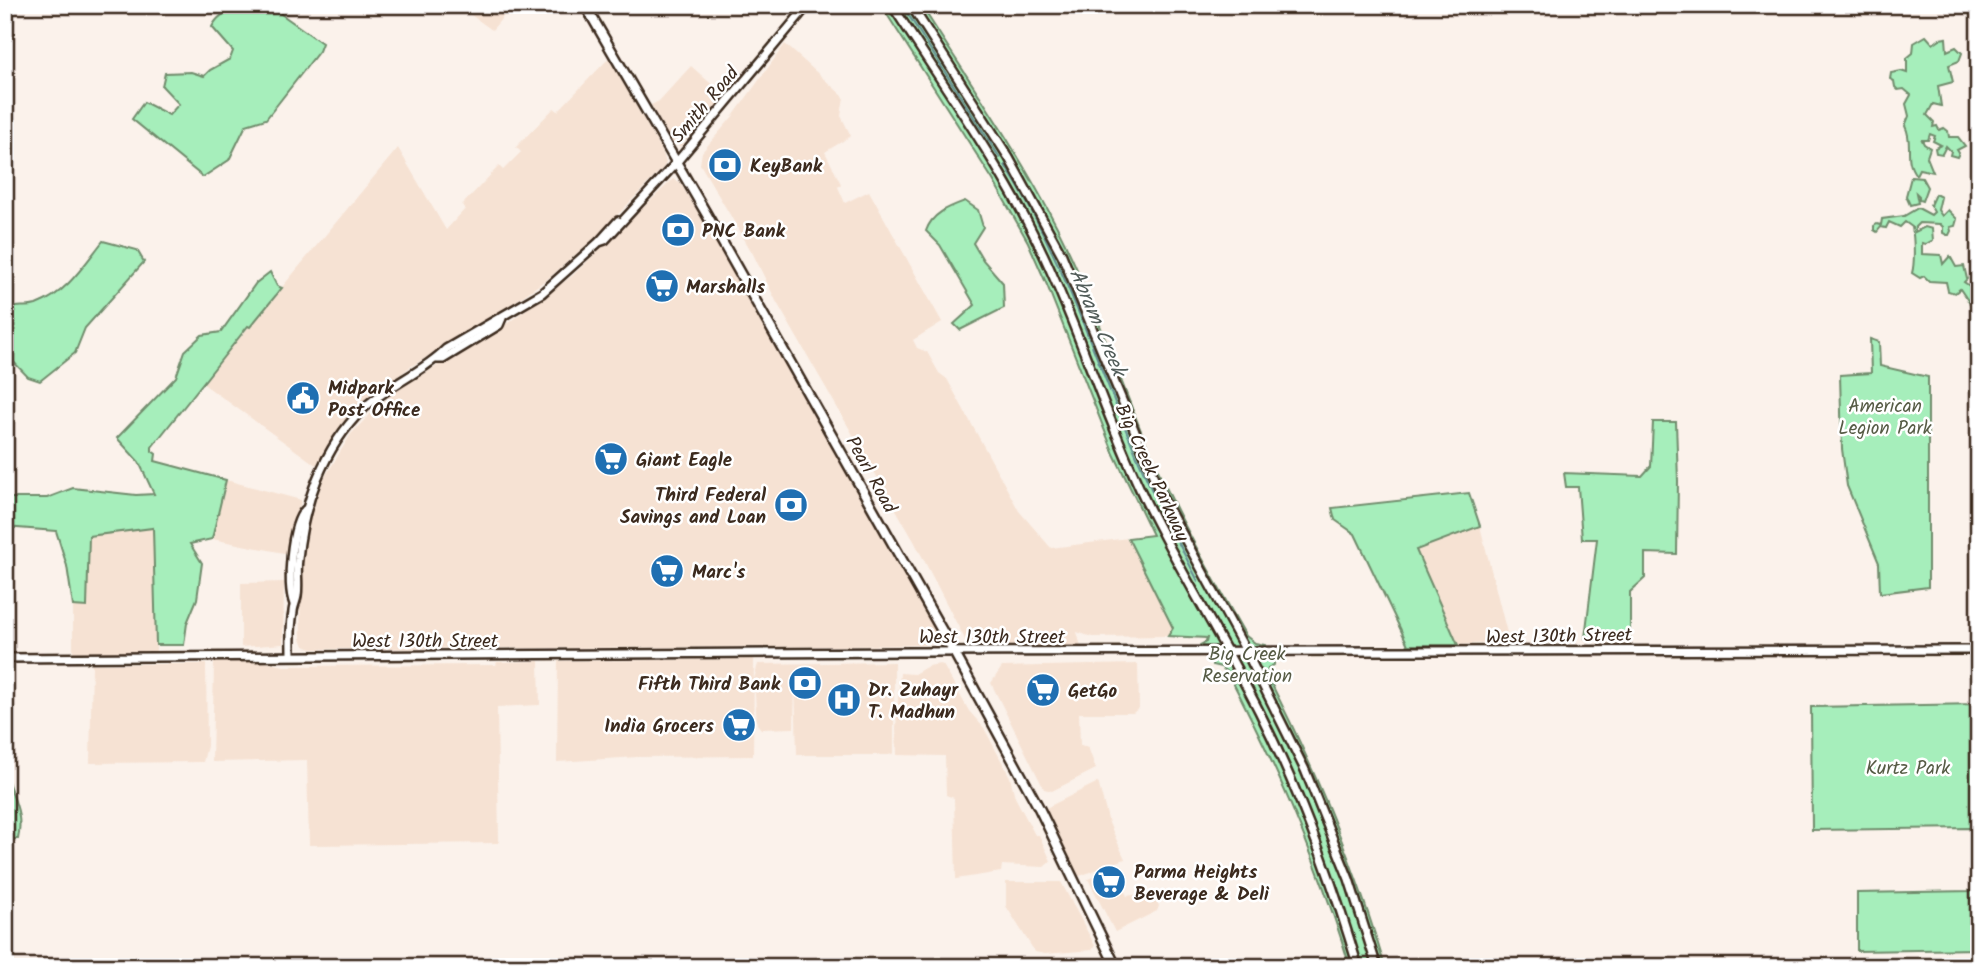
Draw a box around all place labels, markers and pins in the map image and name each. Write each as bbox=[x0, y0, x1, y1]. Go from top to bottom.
bank icon: KeyBank bbox=[706, 146, 744, 184]
place label: KeyBank bbox=[750, 152, 823, 182]
bank icon: PNC Bank bbox=[659, 211, 697, 249]
place label: PNC Bank bbox=[702, 217, 786, 247]
supermarket icon: Marshalls bbox=[643, 267, 681, 305]
place label: Marshalls bbox=[686, 273, 765, 303]
place label: Midpark Post Office bbox=[328, 374, 420, 426]
public building icon: Midpark Post Office bbox=[284, 379, 322, 417]
supermarket icon: Giant Eagle bbox=[592, 440, 630, 478]
place label: Giant Eagle bbox=[636, 446, 732, 476]
place label: Third Federal Savings and Loan bbox=[620, 481, 767, 533]
bank icon: Third Federal Savings and Loan bbox=[772, 486, 810, 524]
supermarket icon: Marc's bbox=[648, 552, 686, 590]
place label: Marc's bbox=[692, 558, 745, 588]
bank icon: Fifth Third Bank bbox=[786, 664, 824, 702]
place label: Fifth Third Bank bbox=[638, 670, 781, 700]
supermarket icon: GetGo bbox=[1024, 671, 1062, 709]
place label: Dr. Zuhayr T. Madhun bbox=[868, 676, 959, 728]
place label: GetGo bbox=[1068, 677, 1118, 707]
hospital icon: Dr. Zuhayr T. Madhun bbox=[825, 681, 863, 719]
supermarket icon: India Grocers bbox=[720, 706, 758, 744]
place label: India Grocers bbox=[604, 712, 714, 742]
place label: Parma Heights Beverage & Deli bbox=[1134, 858, 1270, 910]
supermarket icon: Parma Heights Beverage & Deli bbox=[1090, 863, 1128, 901]

